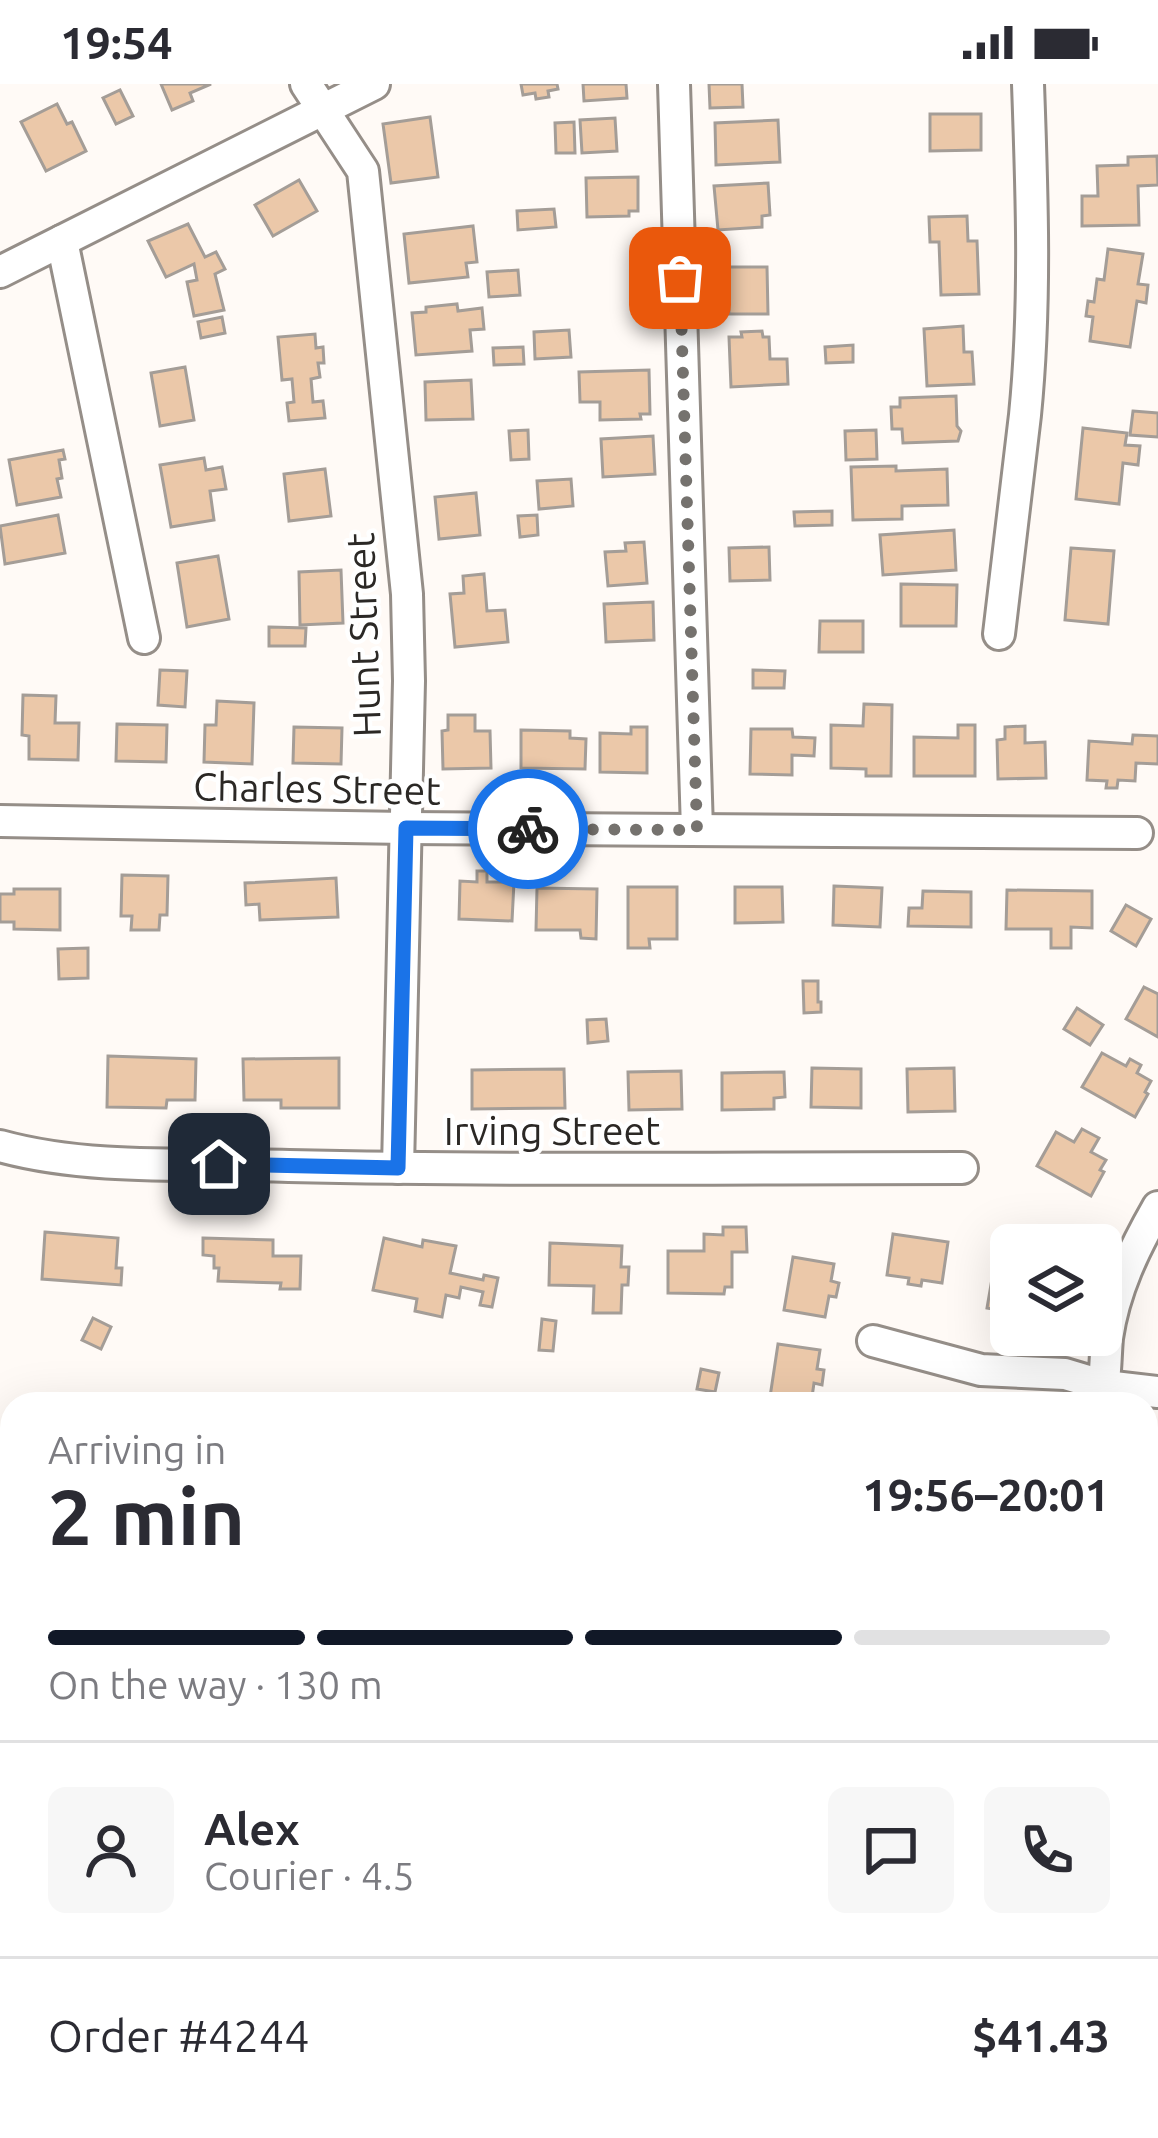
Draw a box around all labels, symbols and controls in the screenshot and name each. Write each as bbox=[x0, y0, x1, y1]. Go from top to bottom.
text: 19:54 bbox=[60, 17, 173, 68]
pin bbox=[629, 227, 731, 329]
icon: bag bbox=[647, 245, 713, 311]
street label: Hunt Street bbox=[338, 532, 388, 738]
street label: Charles Street bbox=[193, 764, 441, 812]
courier bbox=[468, 769, 588, 889]
icon: bike bbox=[495, 796, 561, 862]
street label: Irving Street bbox=[444, 1109, 660, 1152]
pin bbox=[168, 1113, 270, 1215]
icon: home bbox=[186, 1131, 252, 1197]
map controls bbox=[990, 1224, 1122, 1356]
button: layers bbox=[990, 1224, 1122, 1356]
text: Arriving in bbox=[48, 1428, 226, 1471]
text: 19:56–20:01 bbox=[862, 1469, 1110, 1520]
text: 2 min bbox=[48, 1472, 245, 1560]
text: On the way · 130 m bbox=[48, 1663, 383, 1706]
button: person bbox=[48, 1787, 174, 1913]
button: chat bbox=[828, 1787, 954, 1913]
button: phone bbox=[984, 1787, 1110, 1913]
text: Alex bbox=[204, 1803, 300, 1854]
text: Courier · 4.5 bbox=[204, 1854, 415, 1897]
text: Order #4244 bbox=[48, 2010, 310, 2061]
text: $41.43 bbox=[972, 2010, 1110, 2061]

